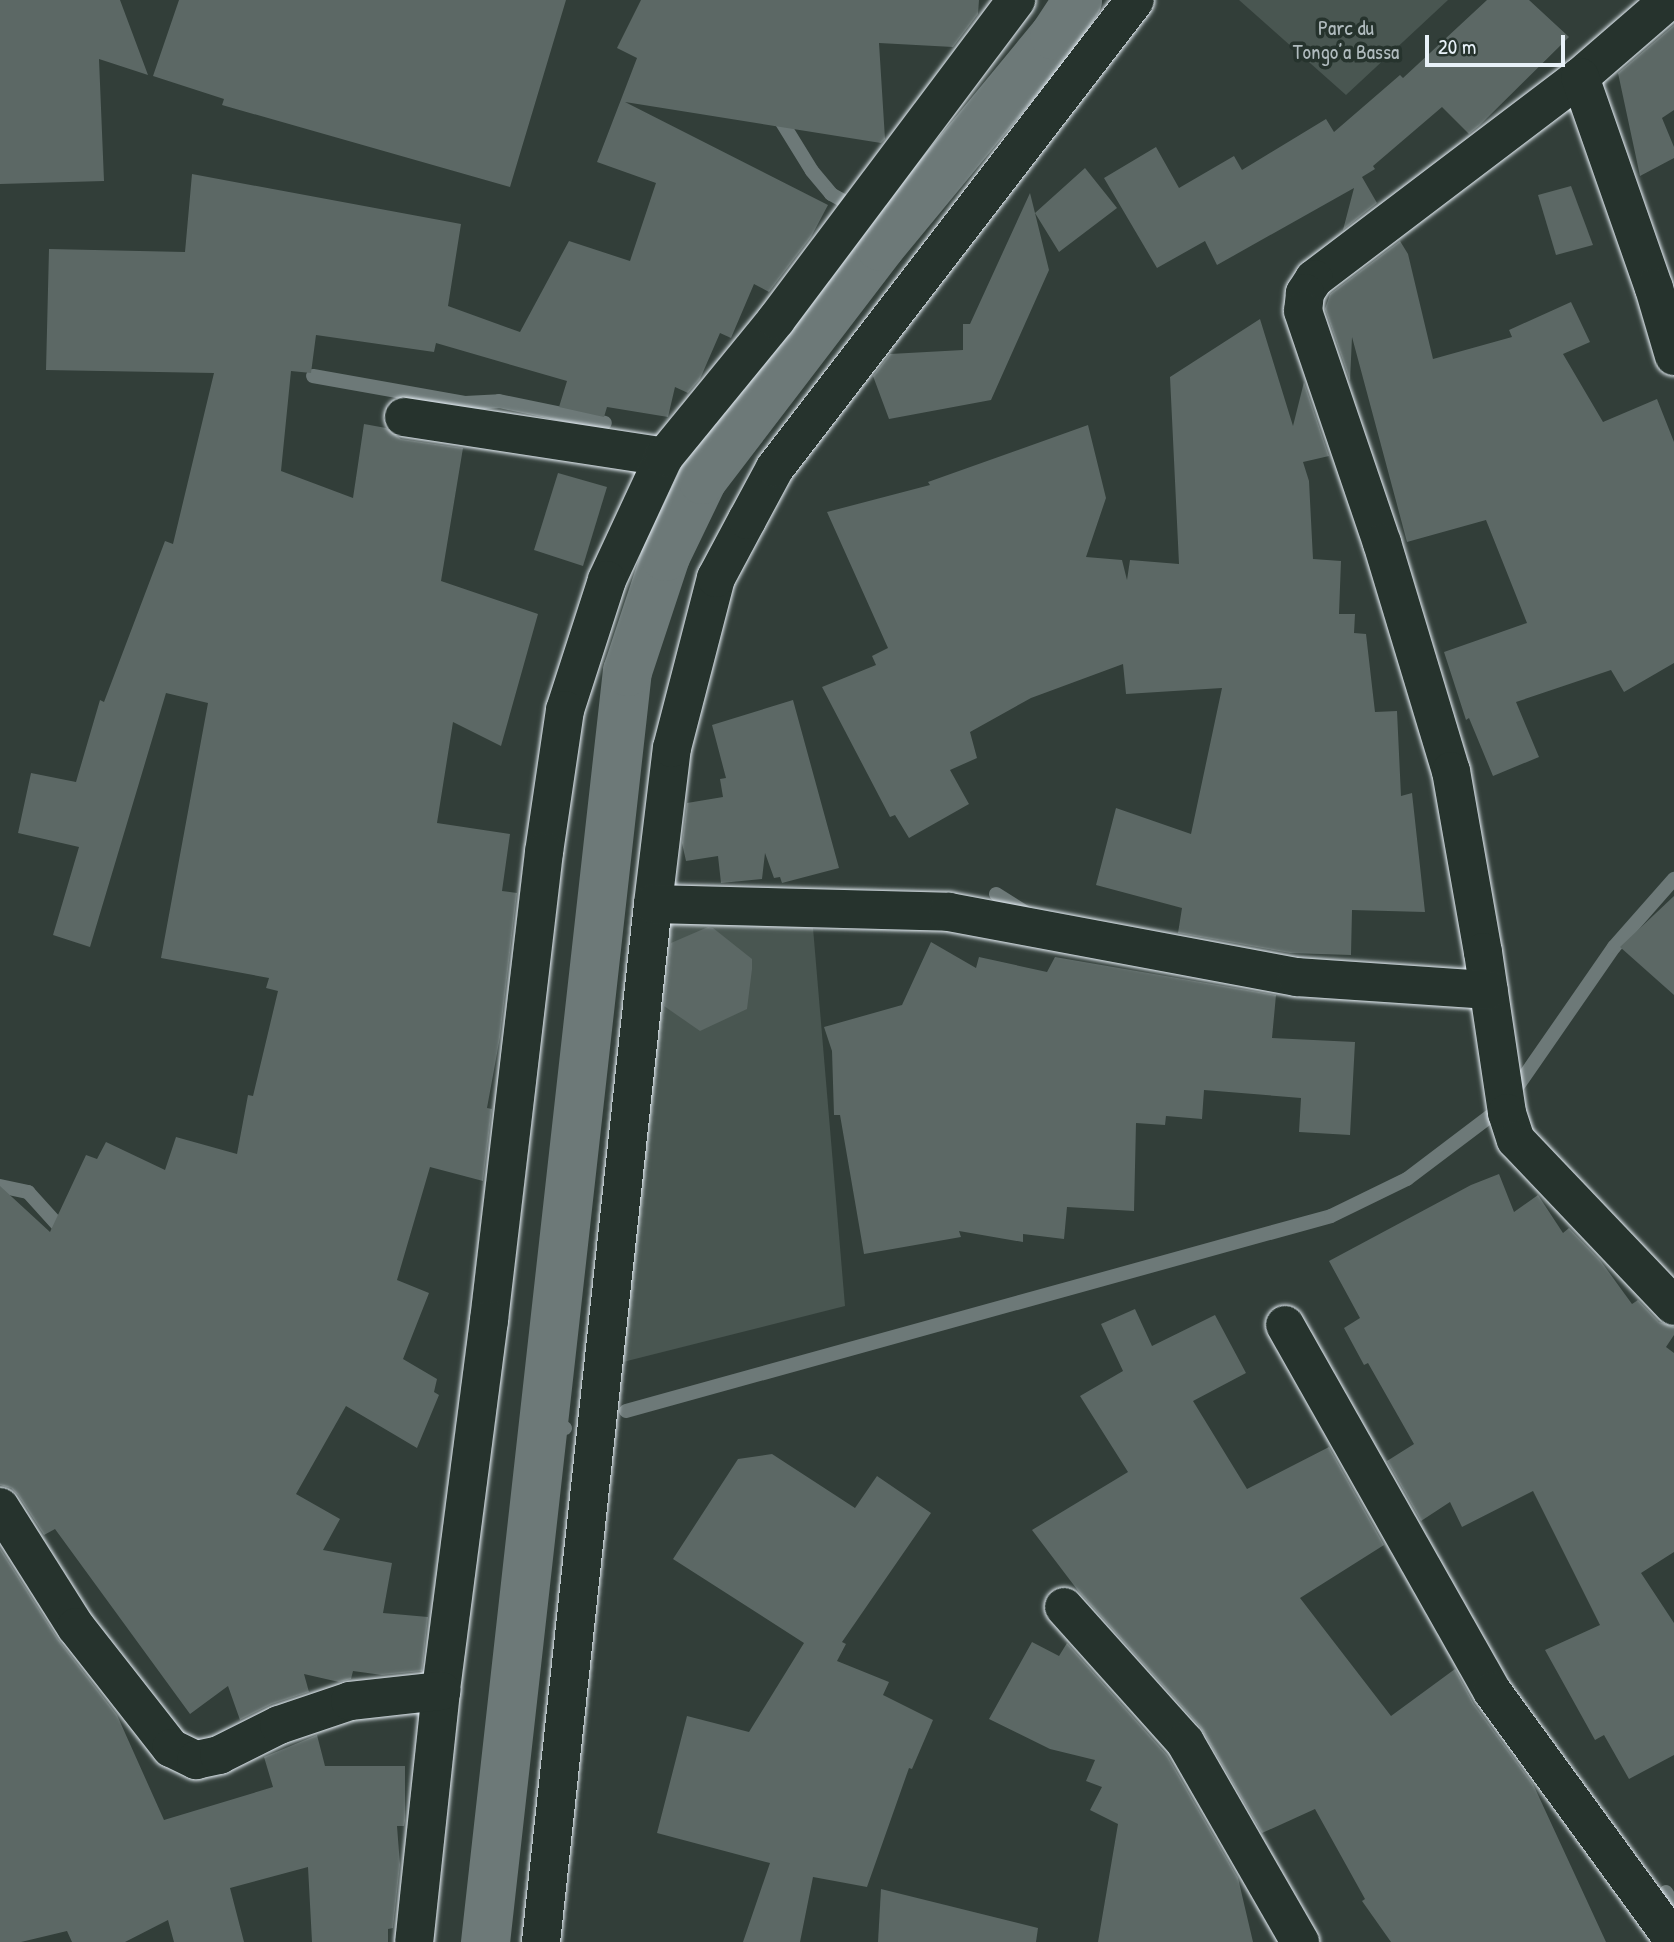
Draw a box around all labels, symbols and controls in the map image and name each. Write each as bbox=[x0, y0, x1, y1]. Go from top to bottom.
park label: Parc du Tongo’a Bassa bbox=[1293, 15, 1399, 65]
scale bar bbox=[1429, 21, 1569, 65]
text: 20 m bbox=[1438, 32, 1476, 61]

